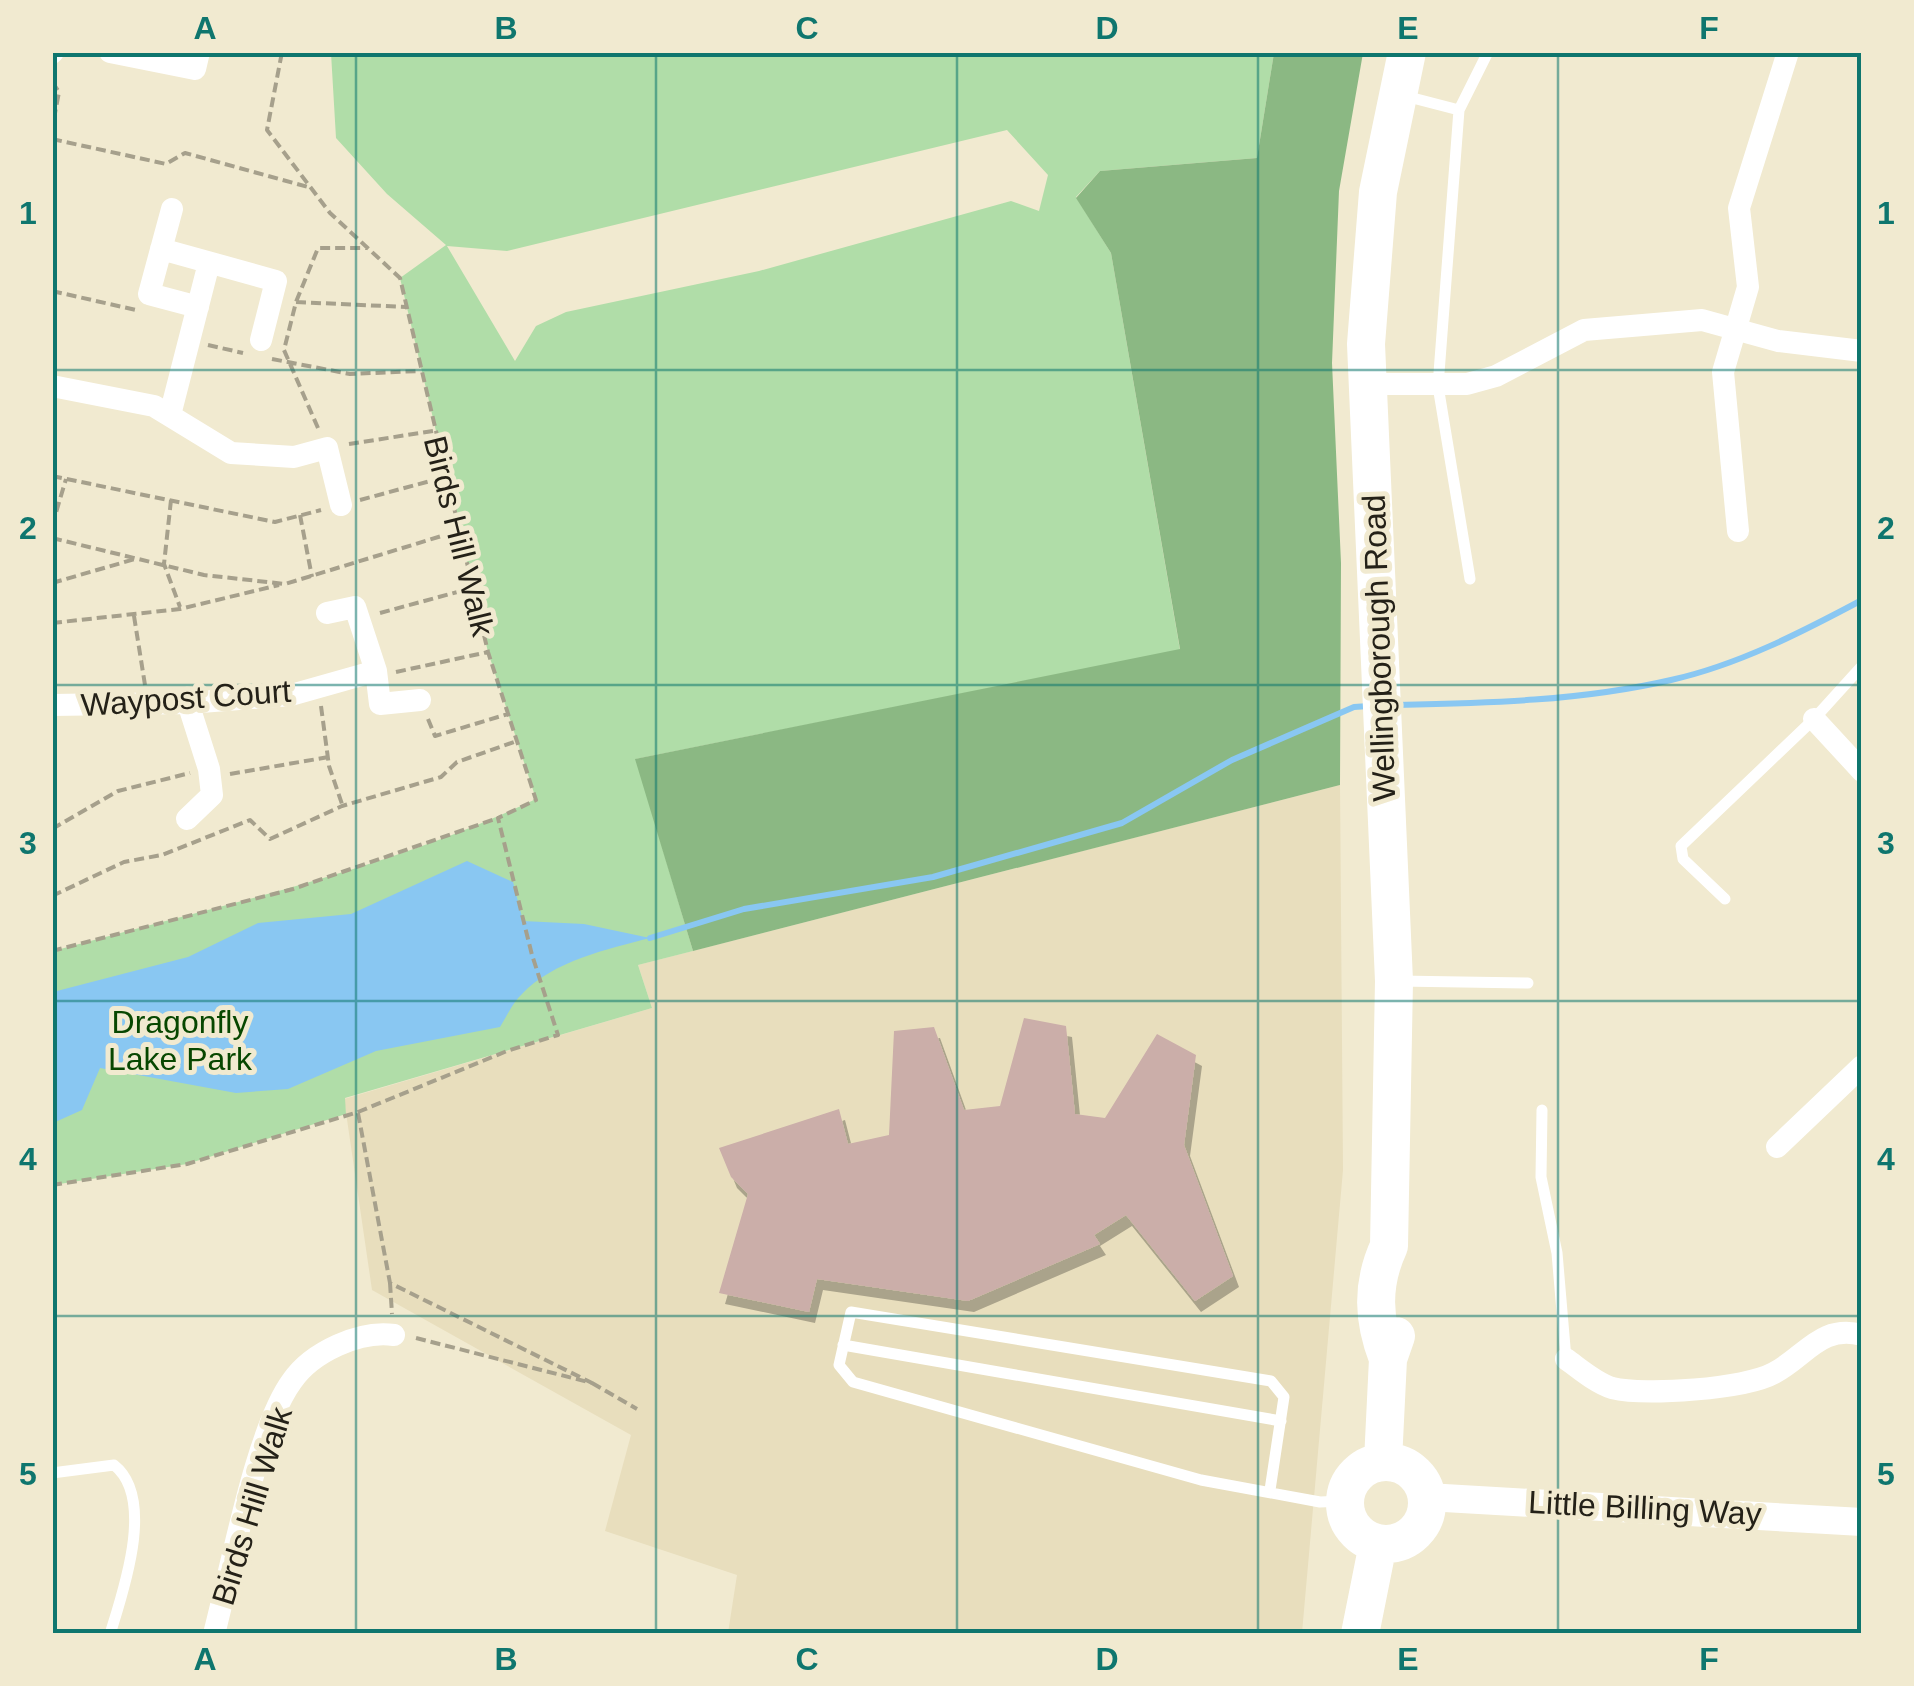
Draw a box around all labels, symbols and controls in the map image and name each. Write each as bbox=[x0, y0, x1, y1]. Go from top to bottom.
text: A bbox=[193, 10, 217, 46]
text: B bbox=[494, 10, 518, 46]
text: C bbox=[795, 10, 819, 46]
text: D bbox=[1095, 10, 1119, 46]
text: E bbox=[1397, 10, 1419, 46]
text: F bbox=[1699, 10, 1719, 46]
text: 1 bbox=[19, 195, 37, 231]
text: 1 bbox=[1877, 195, 1895, 231]
street label: Birds Hill Walk bbox=[417, 432, 502, 641]
street label: Wellingborough Road bbox=[1356, 494, 1402, 802]
text: 2 bbox=[19, 510, 37, 546]
text: 2 bbox=[1877, 510, 1895, 546]
street label: Waypost Court bbox=[80, 673, 292, 723]
text: 3 bbox=[19, 825, 37, 861]
text: 3 bbox=[1877, 825, 1895, 861]
park label: Dragonfly Lake Park bbox=[108, 1004, 253, 1077]
text: 4 bbox=[19, 1141, 37, 1177]
text: 4 bbox=[1877, 1141, 1895, 1177]
street label: Birds Hill Walk bbox=[205, 1402, 299, 1609]
text: 5 bbox=[19, 1456, 37, 1492]
text: 5 bbox=[1877, 1456, 1895, 1492]
street label: Little Billing Way bbox=[1527, 1484, 1763, 1532]
text: A bbox=[193, 1641, 217, 1677]
text: B bbox=[494, 1641, 518, 1677]
text: C bbox=[795, 1641, 819, 1677]
text: D bbox=[1095, 1641, 1119, 1677]
text: E bbox=[1397, 1641, 1419, 1677]
text: F bbox=[1699, 1641, 1719, 1677]

